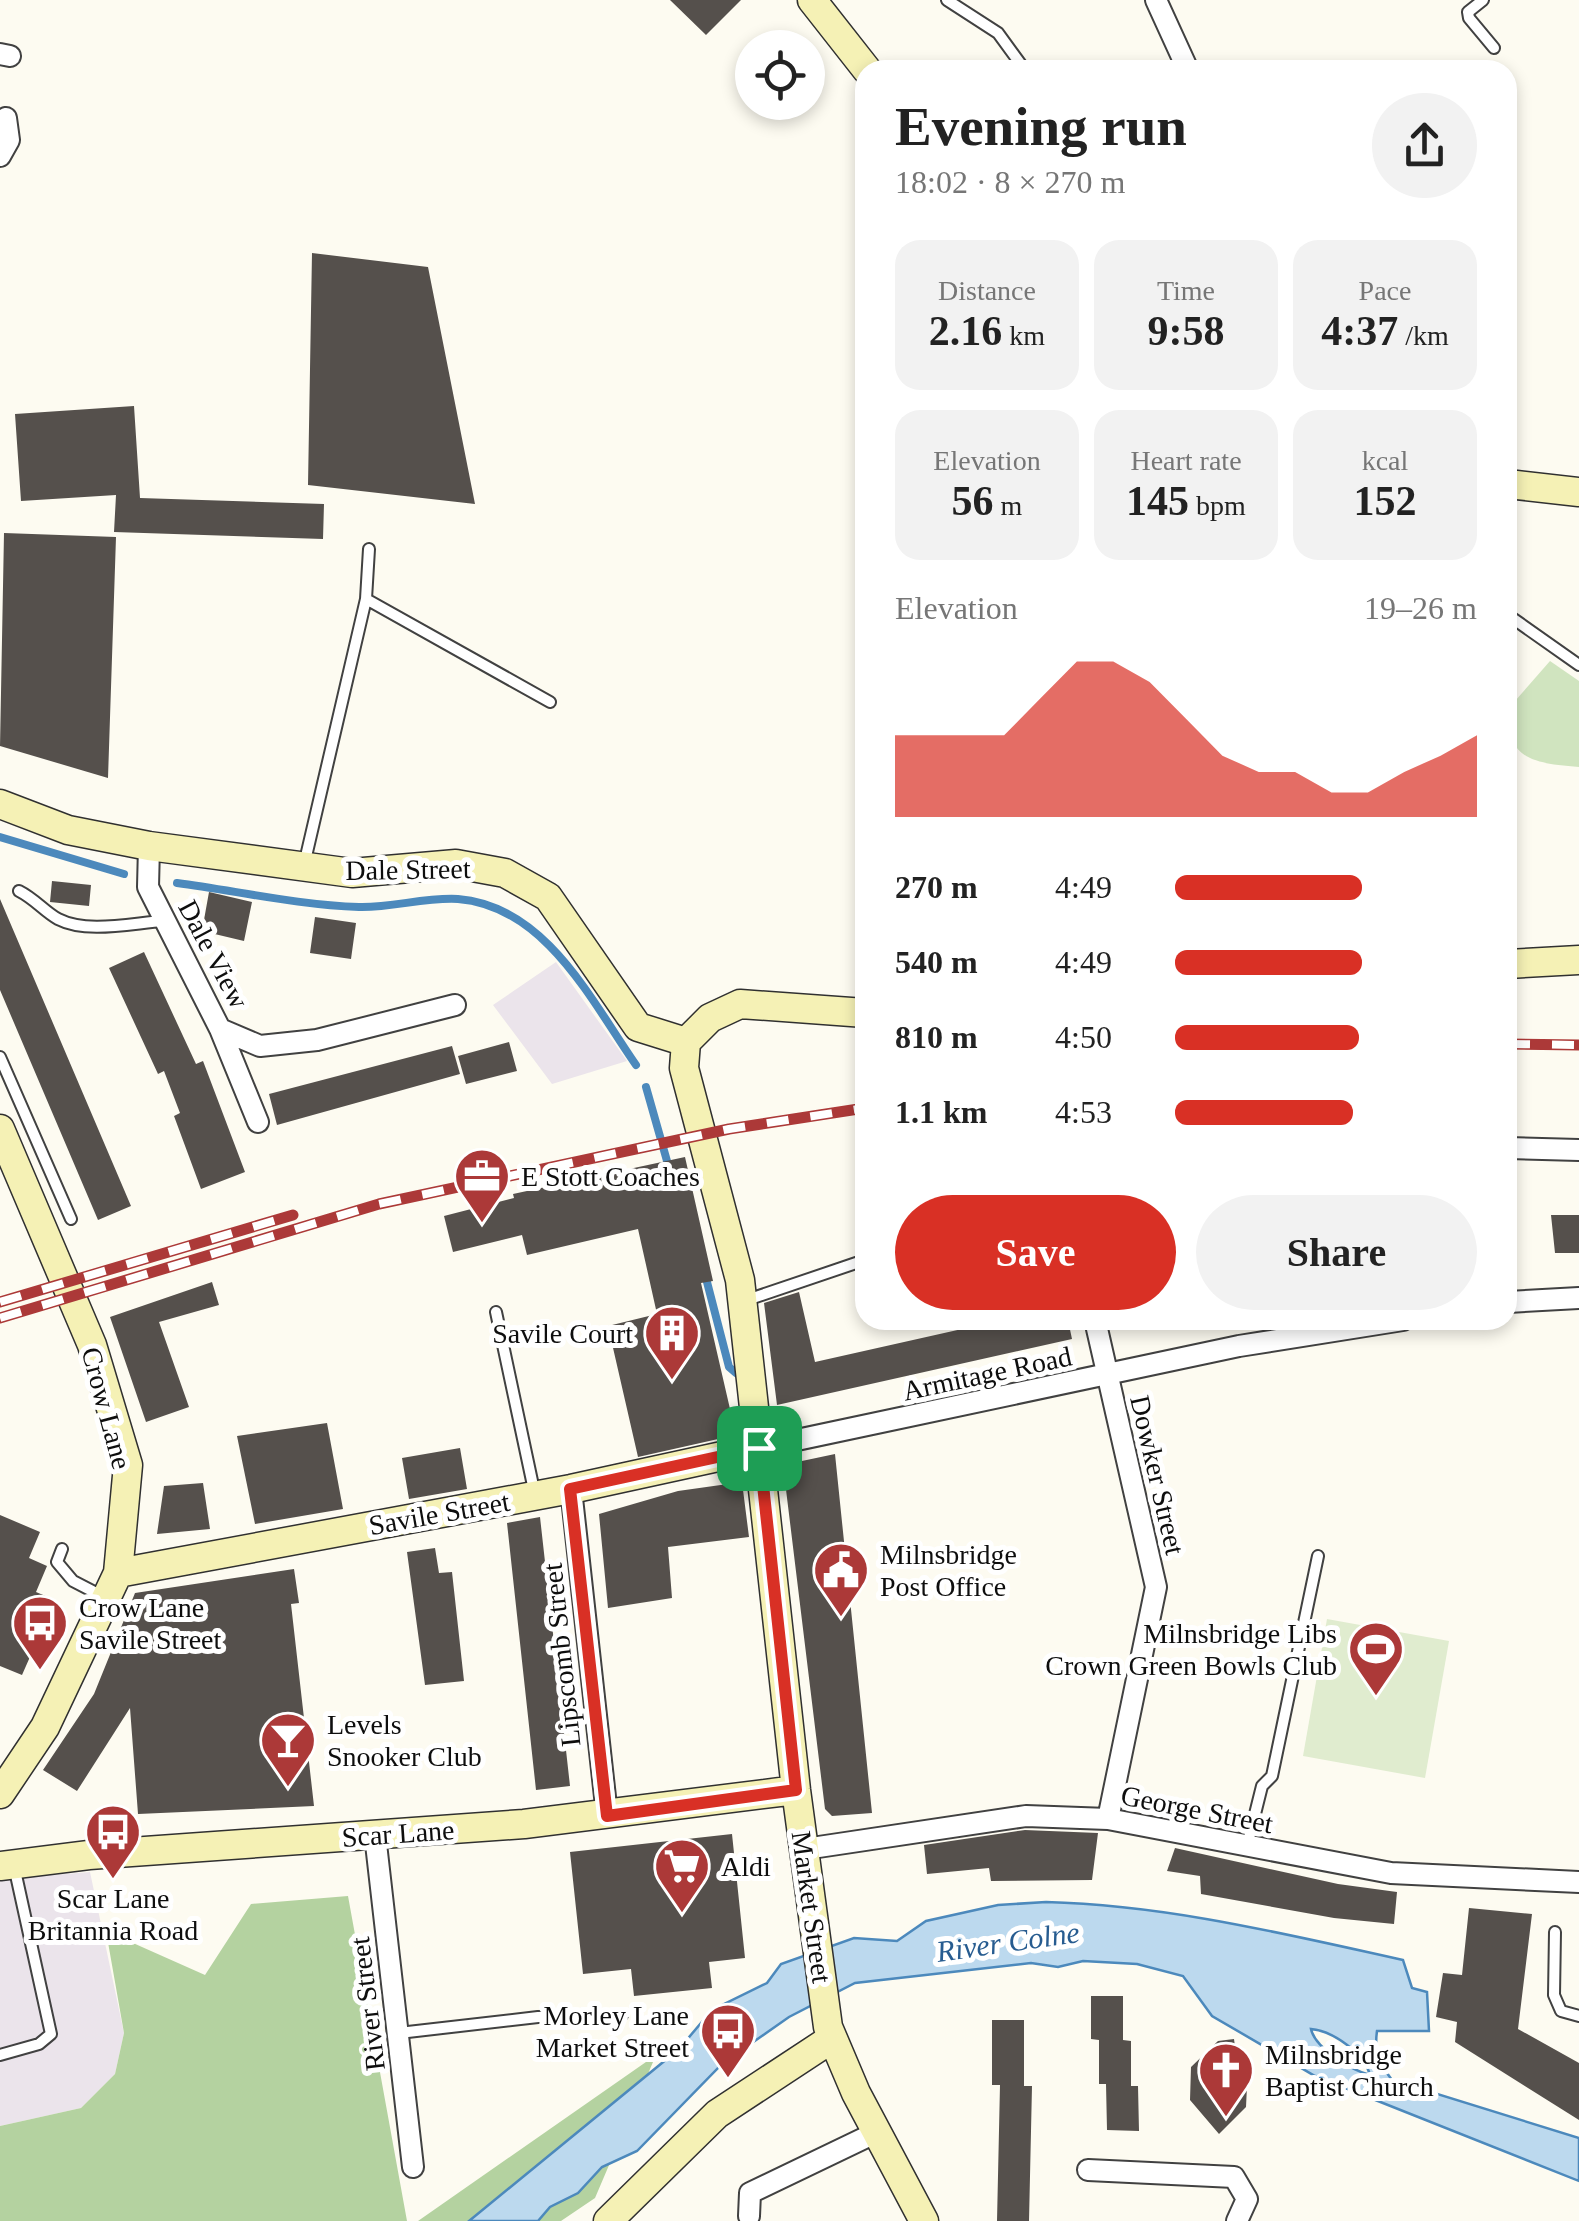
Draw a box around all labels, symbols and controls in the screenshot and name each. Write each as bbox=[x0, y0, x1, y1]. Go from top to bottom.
map controls bbox=[735, 30, 825, 120]
button: locate bbox=[735, 30, 825, 120]
button: share bbox=[1372, 93, 1477, 198]
text: Evening run bbox=[895, 96, 1187, 157]
text: 18:02 · 8 × 270 m bbox=[895, 164, 1125, 200]
text: Distance bbox=[938, 275, 1036, 306]
text: Time bbox=[1157, 275, 1215, 306]
text: Pace bbox=[1359, 275, 1411, 306]
text: 2.16 bbox=[929, 308, 1002, 354]
text: 9:58 bbox=[1148, 308, 1225, 354]
text: 4:37 bbox=[1321, 308, 1398, 354]
text: km bbox=[1002, 320, 1045, 351]
text: /km bbox=[1398, 320, 1449, 351]
text: Elevation bbox=[933, 445, 1041, 476]
text: Heart rate bbox=[1130, 445, 1242, 476]
text: kcal bbox=[1362, 445, 1408, 476]
text: 56 bbox=[952, 478, 994, 524]
text: 145 bbox=[1126, 478, 1189, 524]
text: 152 bbox=[1354, 478, 1417, 524]
text: m bbox=[994, 490, 1022, 521]
text: bpm bbox=[1189, 490, 1246, 521]
text: Elevation bbox=[895, 590, 1018, 626]
text: 19–26 m bbox=[1364, 590, 1477, 626]
street label: Dale Street bbox=[345, 853, 471, 886]
text: 270 m bbox=[895, 869, 978, 905]
text: 4:49 bbox=[1055, 869, 1112, 905]
street label: Dale View bbox=[172, 895, 255, 1014]
text: 540 m bbox=[895, 944, 978, 980]
text: 4:49 bbox=[1055, 944, 1112, 980]
text: 810 m bbox=[895, 1019, 978, 1055]
text: 4:50 bbox=[1055, 1019, 1112, 1055]
text: 1.1 km bbox=[895, 1094, 987, 1130]
text: 4:53 bbox=[1055, 1094, 1112, 1130]
office icon: E Stott Coaches bbox=[452, 1146, 512, 1225]
place label: E Stott Coaches bbox=[521, 1161, 700, 1192]
button: Save bbox=[895, 1195, 1176, 1310]
button: Share bbox=[1196, 1195, 1477, 1310]
building icon: Savile Court bbox=[642, 1303, 702, 1382]
place label: Savile Court bbox=[492, 1318, 633, 1349]
street label: Armitage Road bbox=[900, 1340, 1074, 1407]
street label: Crow Lane bbox=[75, 1344, 138, 1473]
street label: Dowker Street bbox=[1124, 1392, 1191, 1558]
pin bbox=[717, 1406, 802, 1491]
icon: arrive bbox=[732, 1421, 787, 1476]
street label: Savile Street bbox=[366, 1486, 512, 1541]
place label: Milnsbridge Post Office bbox=[880, 1539, 1017, 1602]
public building icon: Milnsbridge Post Office bbox=[811, 1540, 871, 1619]
street label: Lipscomb Street bbox=[536, 1561, 587, 1748]
place label: Crow Lane Savile Street bbox=[79, 1592, 222, 1655]
bus stop icon: Crow Lane Savile Street bbox=[10, 1593, 70, 1672]
place label: Milnsbridge Libs Crown Green Bowls Club bbox=[1045, 1618, 1337, 1681]
sports icon: Milnsbridge Libs Crown Green Bowls Club bbox=[1346, 1619, 1406, 1698]
place label: Levels Snooker Club bbox=[327, 1709, 482, 1772]
bar icon: Levels Snooker Club bbox=[258, 1710, 318, 1789]
street label: George Street bbox=[1118, 1780, 1276, 1839]
bus stop icon: Scar Lane Britannia Road bbox=[83, 1802, 143, 1881]
street label: Scar Lane bbox=[341, 1814, 455, 1853]
street label: Market Street bbox=[785, 1829, 838, 1985]
supermarket icon: Aldi bbox=[652, 1836, 712, 1915]
place label: Aldi bbox=[721, 1851, 771, 1882]
place label: Scar Lane Britannia Road bbox=[28, 1883, 198, 1946]
water label: River Colne bbox=[933, 1915, 1082, 1968]
street label: River Street bbox=[344, 1935, 391, 2073]
place label: Morley Lane Market Street bbox=[536, 2000, 689, 2063]
bus stop icon: Morley Lane Market Street bbox=[698, 2001, 758, 2080]
place label: Milnsbridge Baptist Church bbox=[1265, 2039, 1434, 2102]
church icon: Milnsbridge Baptist Church bbox=[1196, 2040, 1256, 2119]

